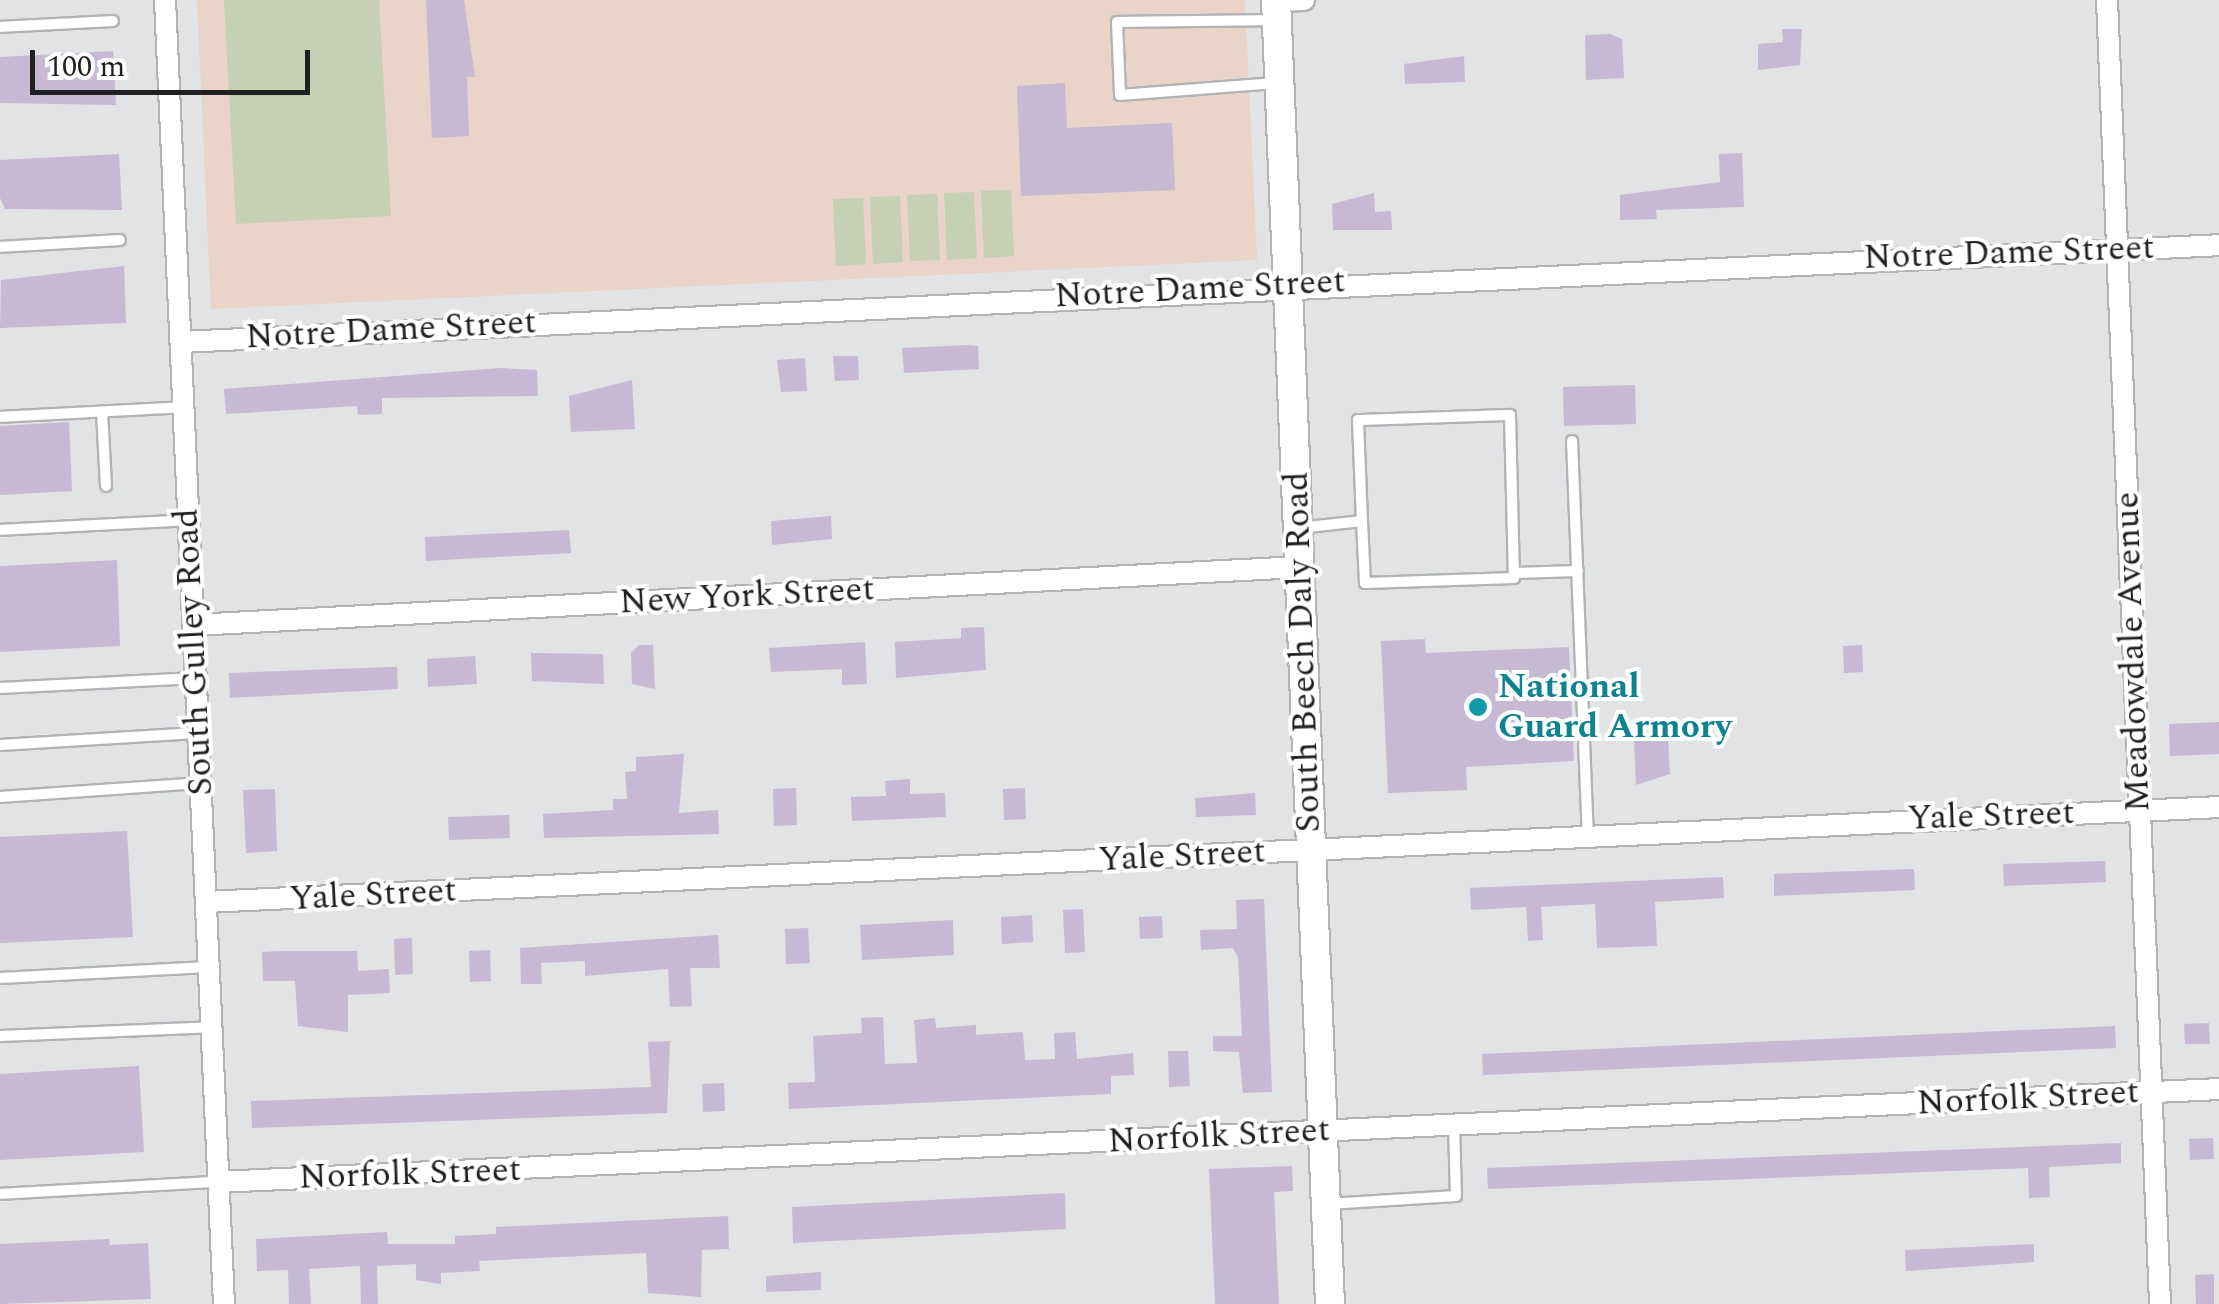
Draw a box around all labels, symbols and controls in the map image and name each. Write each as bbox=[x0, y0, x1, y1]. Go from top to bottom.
scale bar bbox=[35, 30, 315, 92]
text: 100 m bbox=[47, 44, 125, 90]
street label: Notre Dame Street bbox=[1863, 227, 2155, 279]
street label: Notre Dame Street bbox=[1054, 260, 1346, 318]
street label: Notre Dame Street bbox=[245, 301, 537, 359]
street label: South Beech Daly Road bbox=[1276, 471, 1330, 833]
street label: Meadowdale Avenue bbox=[2106, 491, 2160, 813]
street label: South Gulley Road bbox=[165, 507, 223, 797]
street label: New York Street bbox=[618, 568, 876, 624]
place label: National Guard Armory bbox=[1498, 666, 1732, 748]
marker: National Guard Armory bbox=[1467, 696, 1489, 718]
street label: Yale Street bbox=[1907, 792, 2075, 840]
street label: Yale Street bbox=[1097, 831, 1267, 881]
street label: Yale Street bbox=[288, 870, 458, 920]
street label: Norfolk Street bbox=[1916, 1071, 2140, 1125]
street label: Norfolk Street bbox=[1107, 1109, 1331, 1163]
street label: Norfolk Street bbox=[298, 1149, 522, 1199]

